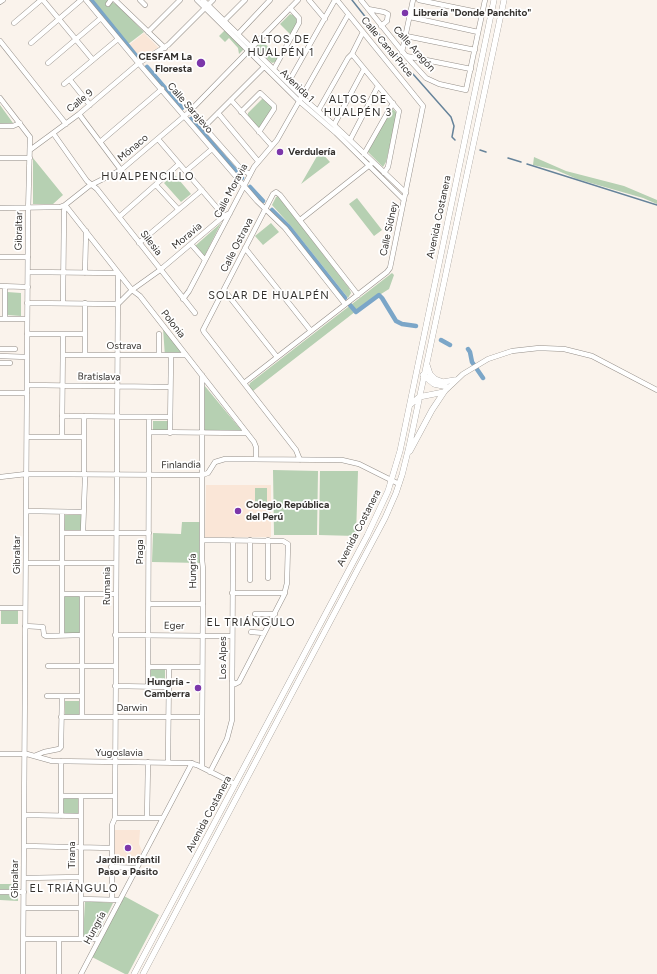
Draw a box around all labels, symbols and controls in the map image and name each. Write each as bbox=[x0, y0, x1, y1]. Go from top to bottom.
place label: Librería "Donde Panchito" bbox=[413, 7, 531, 19]
marker: Librería "Donde Panchito" bbox=[400, 8, 410, 18]
street label: Calle Canal Price bbox=[358, 15, 416, 79]
street label: Calle Aragón bbox=[390, 24, 438, 74]
district label: ALTOS DE HUALPÉN 1 bbox=[248, 33, 314, 59]
place label: CESFAM La Floresta bbox=[138, 51, 192, 74]
marker: CESFAM La Floresta bbox=[195, 57, 207, 69]
street label: Avenida 1 bbox=[277, 67, 317, 105]
street label: Calle Sarajevo bbox=[165, 80, 215, 136]
street label: Calle 9 bbox=[64, 87, 96, 115]
district label: ALTOS DE HUALPÉN 3 bbox=[324, 93, 392, 119]
street label: Mónaco bbox=[115, 132, 151, 164]
place label: Verdulería bbox=[288, 146, 336, 158]
marker: Verdulería bbox=[275, 147, 285, 157]
street label: Calle Moravia bbox=[212, 162, 250, 220]
district label: HUALPENCILLO bbox=[101, 170, 195, 184]
street label: Avenida Costanera bbox=[424, 174, 454, 260]
street label: Calle Sídney bbox=[377, 201, 401, 257]
street label: Gibraltar bbox=[13, 212, 25, 250]
street label: Calle Ostrava bbox=[218, 216, 256, 274]
street label: Moravia bbox=[170, 220, 204, 252]
street label: Silesia bbox=[138, 228, 164, 258]
district label: SOLAR DE HUALPÉN bbox=[208, 289, 330, 303]
street label: Polonia bbox=[158, 308, 188, 340]
street label: Ostrava bbox=[107, 340, 141, 352]
street label: Bratislava bbox=[78, 371, 120, 383]
street label: Finlandia bbox=[161, 459, 201, 471]
street label: Avenida Costanera bbox=[334, 488, 384, 568]
place label: Colegio República del Perú bbox=[246, 499, 329, 522]
marker: Colegio República del Perú bbox=[233, 506, 243, 516]
street label: Gibraltar bbox=[11, 536, 23, 574]
street label: Praga bbox=[134, 539, 146, 565]
street label: Hungría bbox=[187, 553, 199, 589]
street label: Rumania bbox=[101, 567, 113, 605]
district label: EL TRIÁNGULO bbox=[206, 616, 296, 630]
street label: Eger bbox=[164, 620, 184, 632]
street label: Los Alpes bbox=[217, 636, 229, 680]
place label: Hungria - Camberra bbox=[144, 676, 190, 700]
marker: Hungria - Camberra bbox=[193, 683, 203, 693]
street label: Darwin bbox=[116, 702, 148, 714]
street label: Yugoslavia bbox=[95, 747, 143, 759]
street label: Avenida Costanera bbox=[184, 774, 234, 854]
street label: Tirana bbox=[66, 842, 78, 868]
marker: Jardin Infantil Paso a Pasito bbox=[123, 843, 133, 853]
place label: Jardin Infantil Paso a Pasito bbox=[96, 854, 160, 878]
street label: Gibraltar bbox=[9, 860, 21, 898]
district label: EL TRIÁNGULO bbox=[29, 882, 119, 896]
street label: Hungría bbox=[81, 910, 109, 946]

